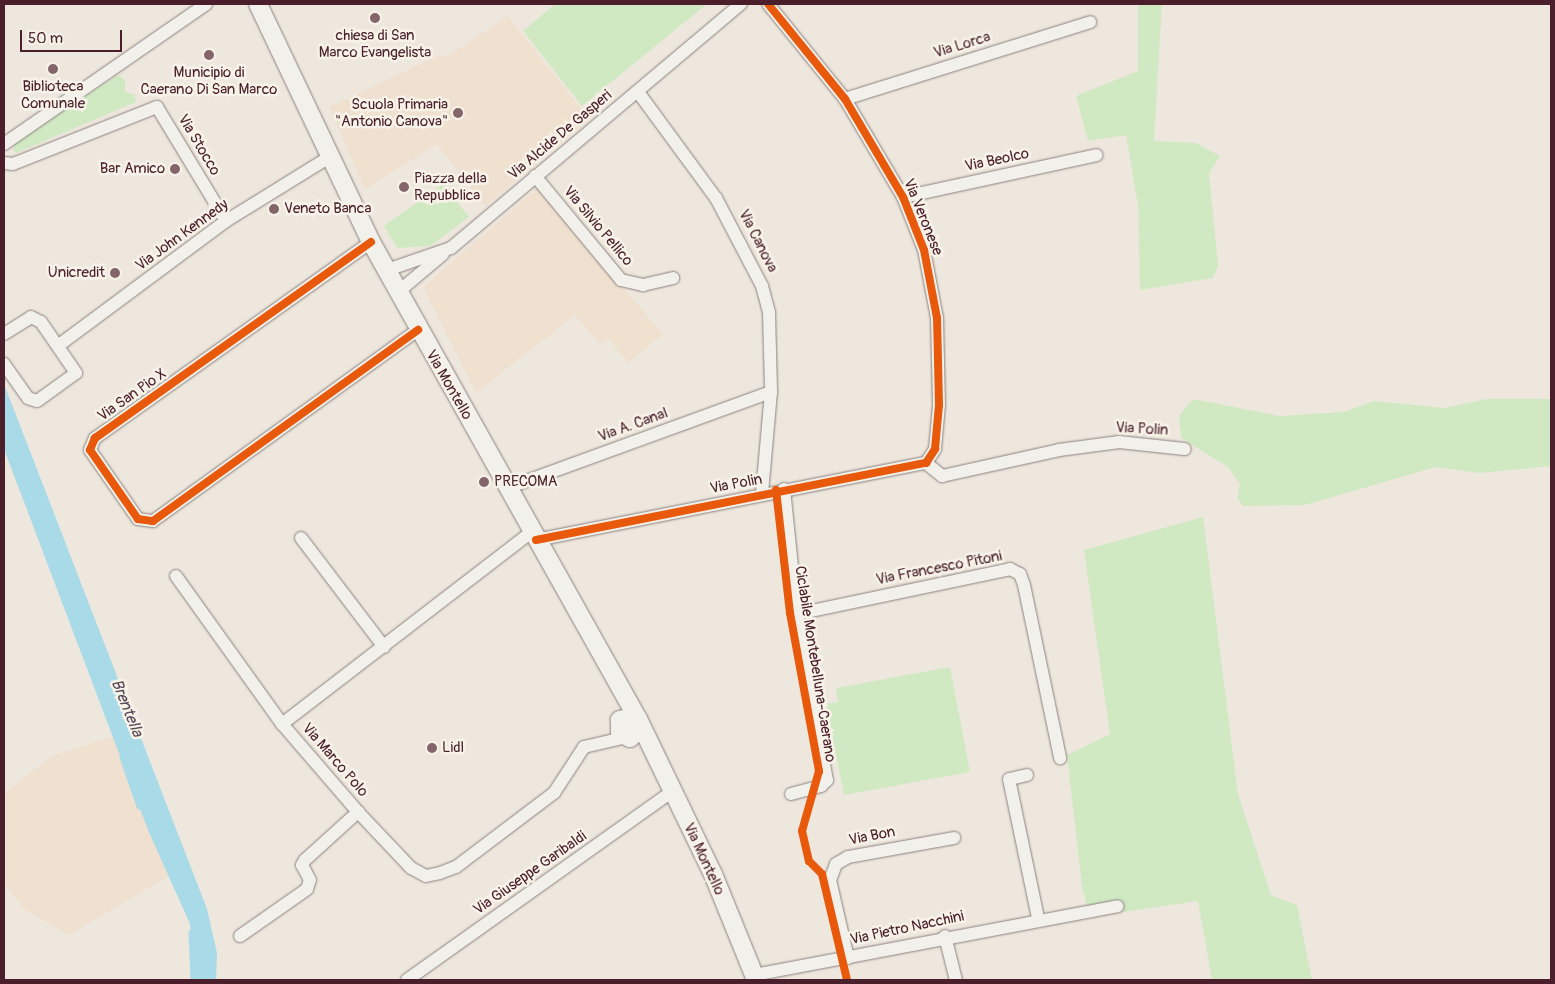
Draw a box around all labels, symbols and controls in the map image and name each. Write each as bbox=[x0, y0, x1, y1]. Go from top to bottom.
marker: chiesa di San Marco Evangelista bbox=[369, 12, 381, 24]
scale bar bbox=[22, 20, 125, 52]
place label: chiesa di San Marco Evangelista bbox=[319, 26, 431, 61]
street label: Via Lorca bbox=[931, 28, 993, 62]
text: 50 m bbox=[28, 29, 63, 48]
marker: Municipio di Caerano Di San Marco bbox=[203, 49, 215, 61]
marker: Biblioteca Comunale bbox=[47, 63, 59, 75]
place label: Municipio di Caerano Di San Marco bbox=[141, 63, 277, 98]
place label: Biblioteca Comunale bbox=[21, 77, 85, 112]
street label: Via Alcide De Gasperi bbox=[504, 86, 616, 184]
place label: Scuola Primaria "Antonio Canova" bbox=[335, 95, 448, 130]
marker: Scuola Primaria "Antonio Canova" bbox=[452, 107, 464, 119]
street label: Via Stocco bbox=[174, 111, 224, 179]
street label: Via Beolco bbox=[963, 144, 1031, 176]
place label: Bar Amico bbox=[100, 160, 165, 178]
marker: Bar Amico bbox=[169, 163, 181, 175]
place label: Piazza della Repubblica bbox=[414, 169, 487, 204]
street label: Via Veronese bbox=[899, 176, 947, 258]
marker: Piazza della Repubblica bbox=[398, 181, 410, 193]
street label: Via Silvio Pellico bbox=[559, 182, 637, 270]
street label: Via John Kennedy bbox=[132, 195, 232, 275]
place label: Veneto Banca bbox=[284, 200, 371, 218]
marker: Veneto Banca bbox=[268, 203, 280, 215]
street label: Via Canova bbox=[734, 207, 782, 275]
place label: Unicredit bbox=[48, 264, 105, 282]
marker: Unicredit bbox=[109, 267, 121, 279]
street label: Via Montello bbox=[422, 347, 476, 423]
street label: Via San Pio X bbox=[94, 365, 170, 425]
street label: Via A. Canal bbox=[596, 404, 670, 446]
street label: Via Polin bbox=[1115, 419, 1169, 439]
street label: Via Polin bbox=[708, 470, 764, 498]
place label: PRECOMA bbox=[494, 473, 557, 491]
marker: PRECOMA bbox=[478, 476, 490, 488]
street label: Via Francesco Pitoni bbox=[874, 547, 1004, 589]
street label: Ciclabile Montebelluna-Caerano bbox=[791, 565, 839, 763]
water label: Brentella bbox=[107, 676, 147, 740]
street label: Via Marco Polo bbox=[298, 719, 372, 801]
place label: Lidl bbox=[442, 739, 464, 757]
marker: Lidl bbox=[426, 742, 438, 754]
street label: Via Montello bbox=[679, 820, 729, 898]
street label: Via Bon bbox=[847, 823, 897, 849]
street label: Via Giuseppe Garibaldi bbox=[470, 827, 590, 919]
street label: Via Pietro Nacchini bbox=[848, 907, 966, 949]

